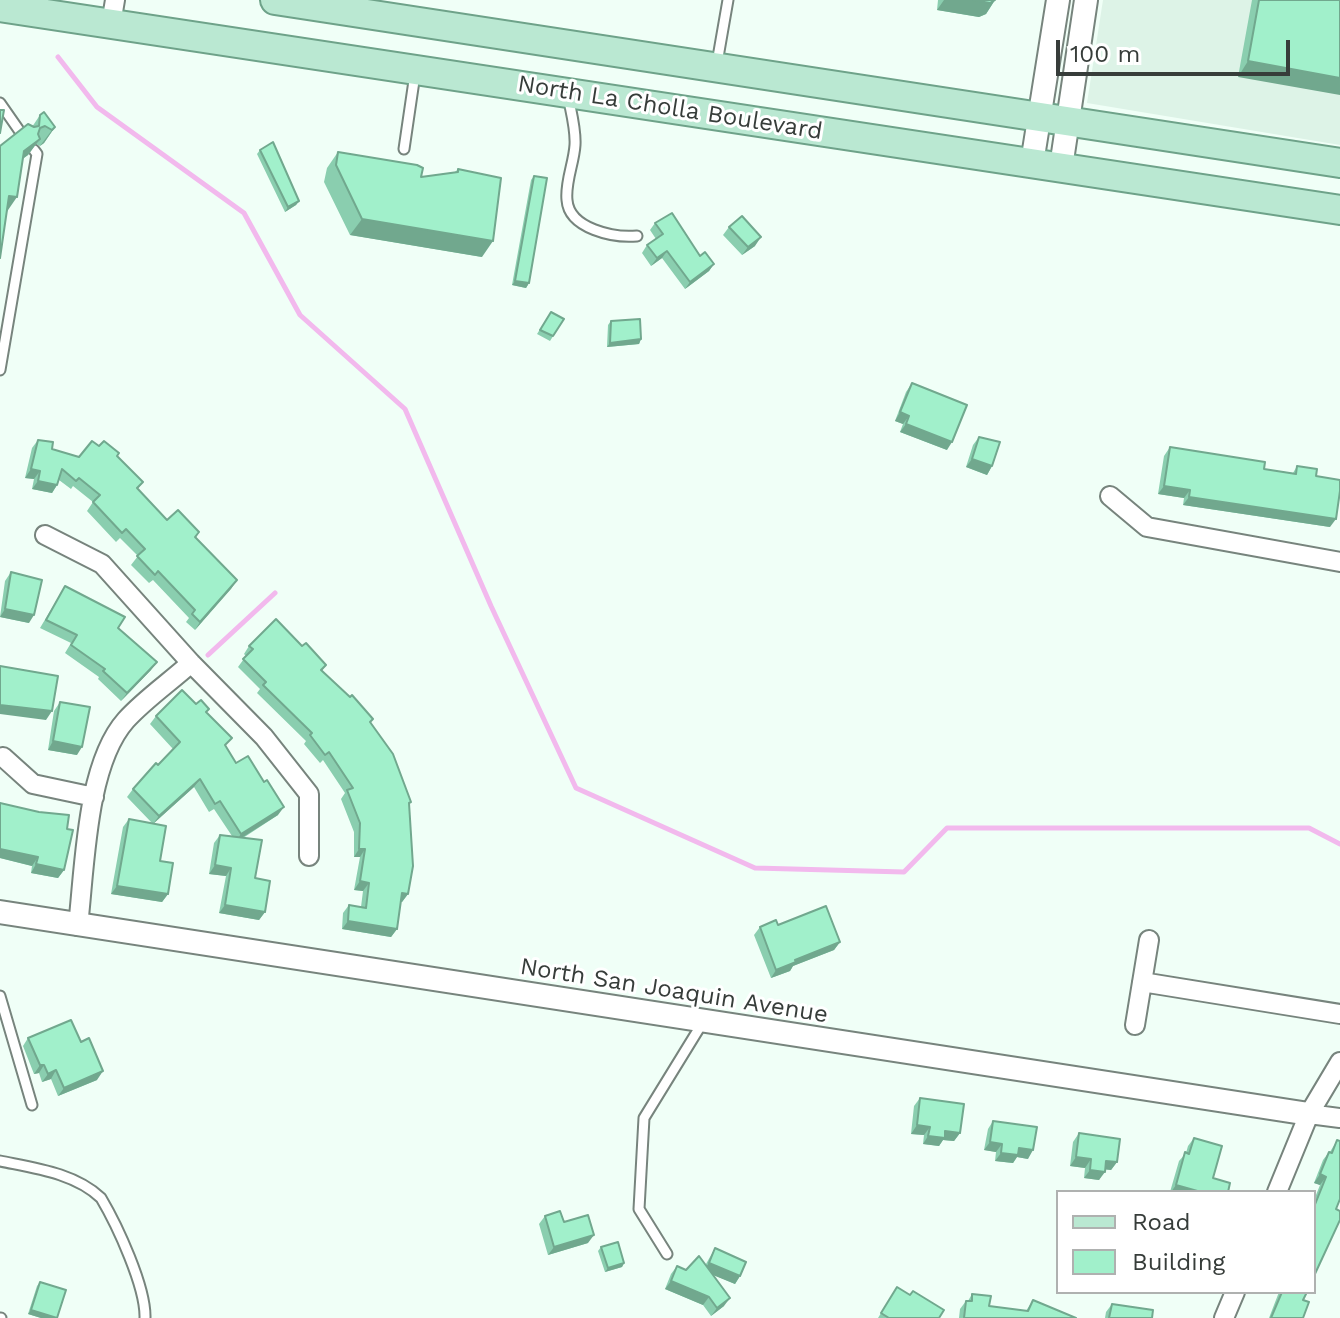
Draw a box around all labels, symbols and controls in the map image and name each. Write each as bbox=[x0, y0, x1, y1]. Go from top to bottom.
scale bar bbox=[1060, 24, 1294, 74]
text: 100 m bbox=[1070, 40, 1140, 68]
street label: North La Cholla Boulevard bbox=[516, 70, 824, 146]
street label: North San Joaquin Avenue bbox=[518, 952, 830, 1030]
legend bbox=[1056, 1190, 1316, 1294]
text: Road bbox=[1132, 1208, 1191, 1236]
text: Building bbox=[1132, 1248, 1225, 1276]

